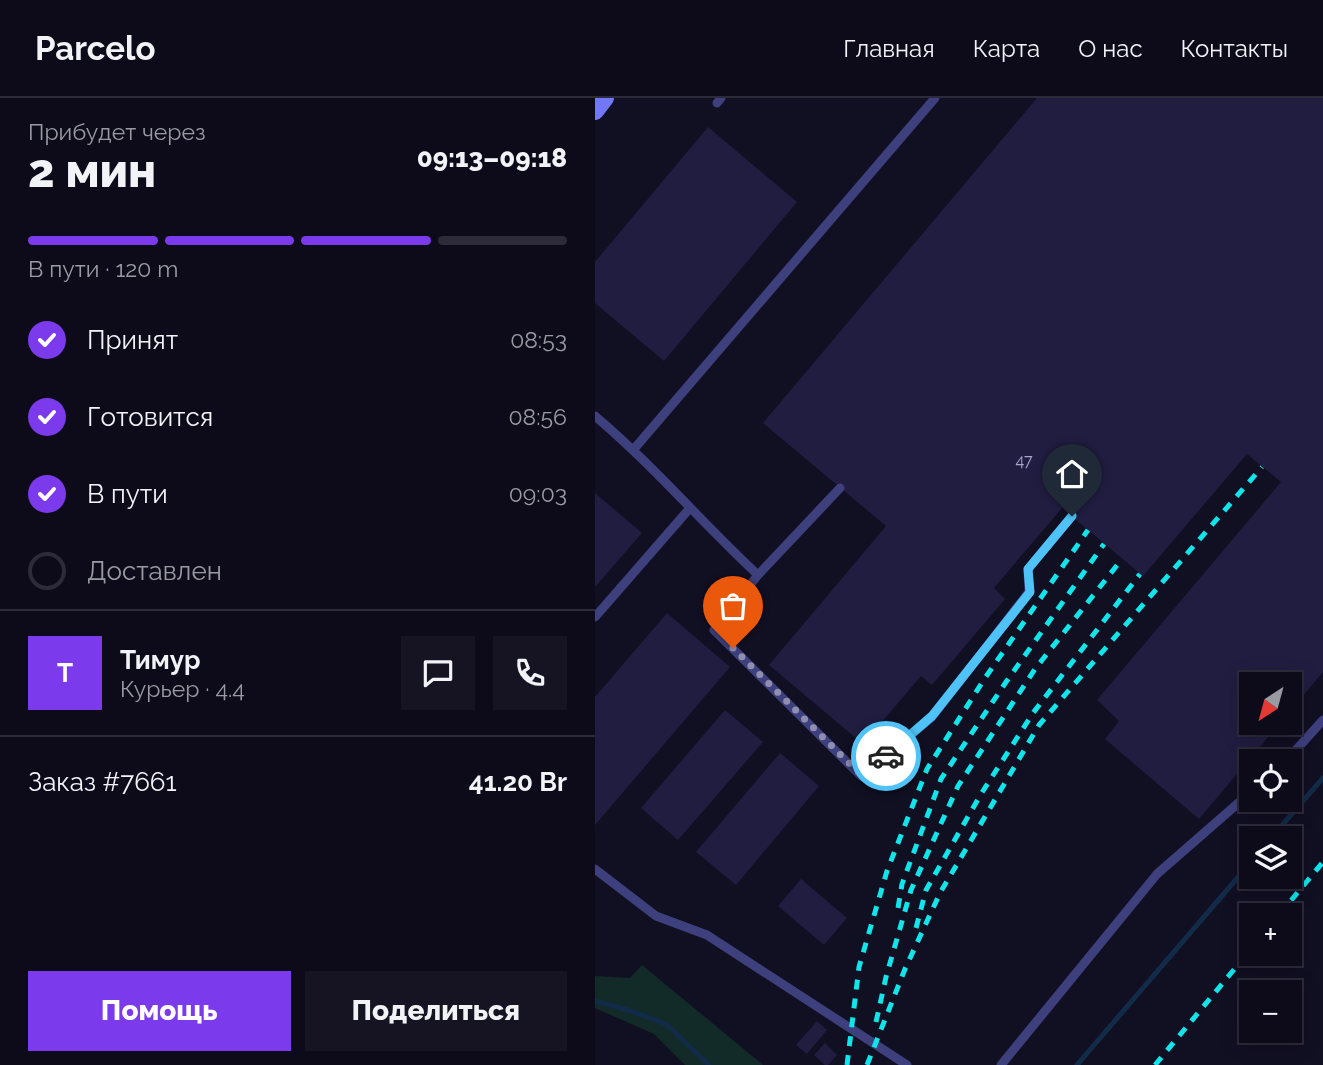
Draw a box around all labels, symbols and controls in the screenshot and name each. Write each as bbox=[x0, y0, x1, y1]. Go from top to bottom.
text: Parcelo bbox=[35, 29, 156, 68]
text: Главная bbox=[843, 34, 935, 63]
text: Карта bbox=[973, 34, 1040, 63]
text: О нас bbox=[1078, 34, 1143, 63]
text: Контакты bbox=[1181, 34, 1288, 63]
text: Прибудет через bbox=[28, 118, 206, 145]
text: 09:13–09:18 bbox=[417, 143, 567, 173]
text: 2 мин bbox=[28, 144, 156, 198]
text: В пути · 120 m bbox=[28, 255, 178, 282]
icon: check bbox=[28, 321, 66, 359]
text: Принят bbox=[87, 325, 178, 355]
text: 08:53 bbox=[510, 326, 567, 353]
icon: check bbox=[28, 398, 66, 436]
text: Готовится bbox=[87, 402, 213, 432]
text: 08:56 bbox=[509, 403, 567, 430]
pin bbox=[1042, 444, 1102, 516]
house number: 47 bbox=[1015, 451, 1033, 470]
icon: home bbox=[1053, 455, 1091, 493]
icon: check bbox=[28, 475, 66, 513]
text: В пути bbox=[87, 479, 168, 509]
text: 09:03 bbox=[509, 480, 567, 507]
text: Доставлен bbox=[87, 556, 222, 586]
pin bbox=[703, 576, 763, 648]
icon: bag bbox=[714, 587, 752, 625]
button: chat bbox=[401, 636, 475, 710]
button: phone bbox=[493, 636, 567, 710]
text: Тимур bbox=[120, 645, 200, 675]
text: Т bbox=[57, 658, 73, 688]
north arrow bbox=[1239, 672, 1302, 735]
map controls bbox=[1239, 672, 1302, 1043]
text: Курьер · 4.4 bbox=[120, 675, 245, 702]
courier bbox=[851, 721, 921, 791]
icon: car bbox=[867, 737, 905, 775]
button: locate bbox=[1239, 749, 1302, 812]
text: Заказ #7661 bbox=[28, 767, 177, 797]
text: 41.20 Br bbox=[469, 767, 567, 797]
button: layers bbox=[1239, 826, 1302, 889]
button: + bbox=[1239, 903, 1302, 966]
button: Помощь bbox=[28, 971, 291, 1051]
button: Поделиться bbox=[305, 971, 567, 1051]
button: − bbox=[1239, 980, 1302, 1043]

